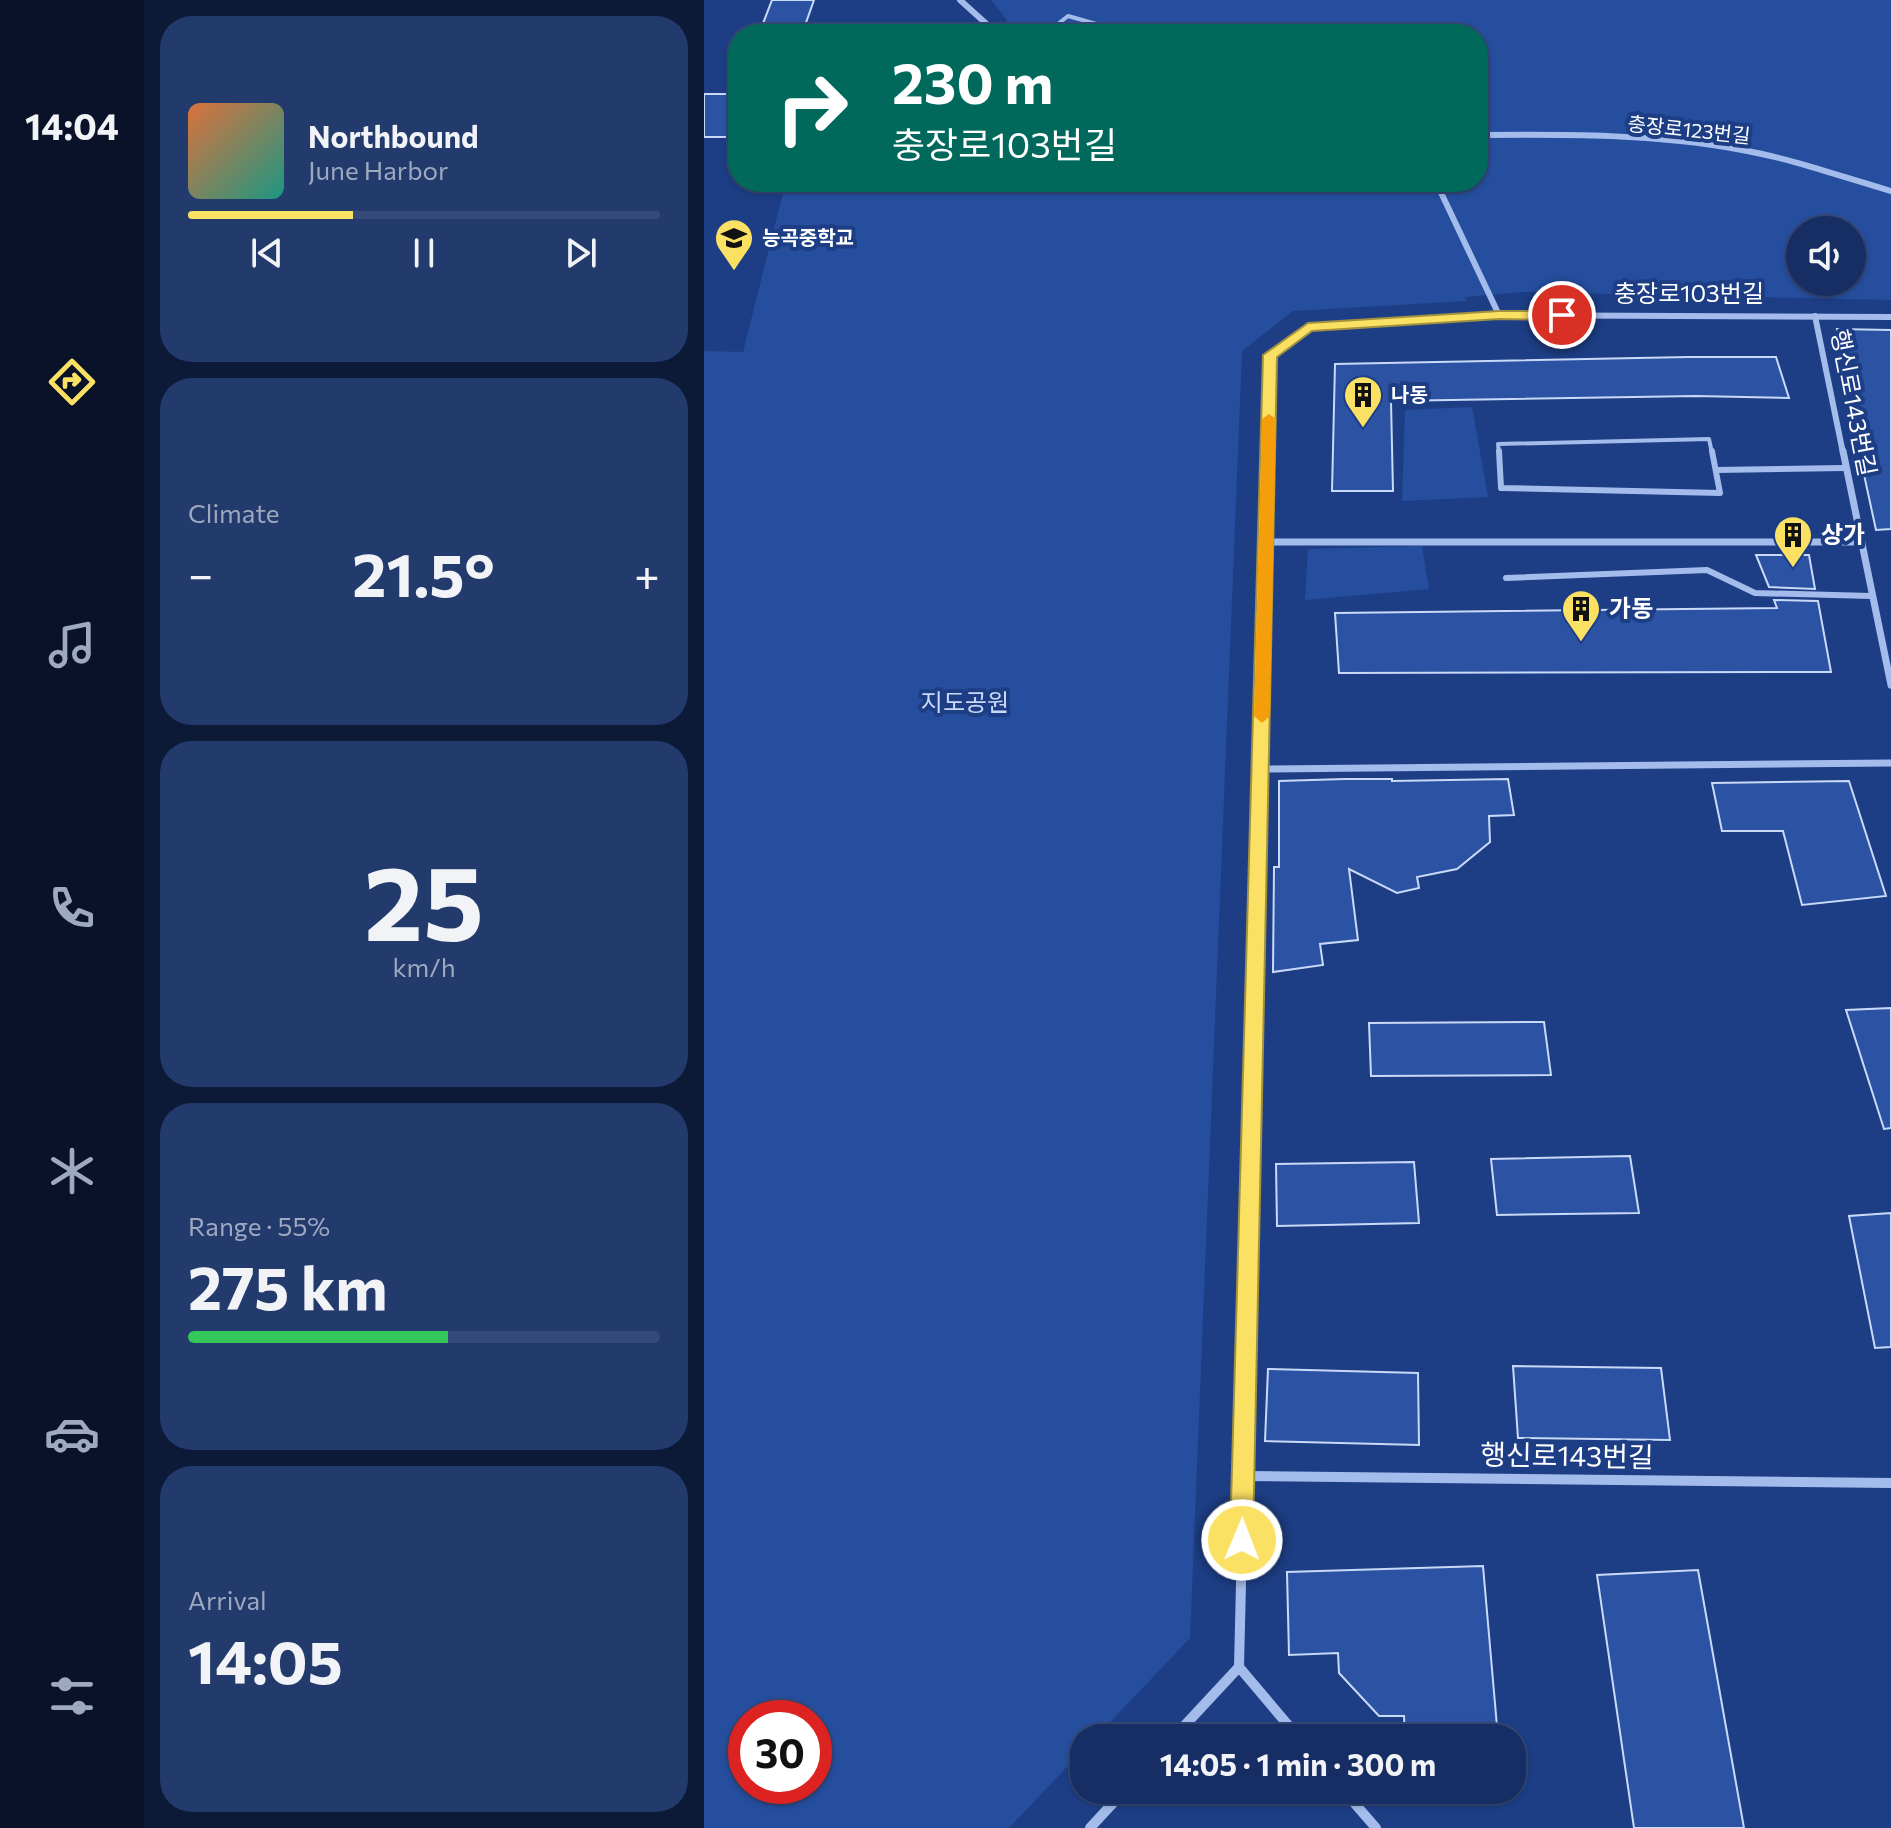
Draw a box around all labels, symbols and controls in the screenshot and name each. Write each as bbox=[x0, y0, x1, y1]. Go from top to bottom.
text: 230 m bbox=[892, 47, 1053, 116]
icon: right bbox=[760, 56, 864, 160]
text: 14:04 bbox=[25, 103, 119, 147]
street label: 충장로123번길 bbox=[1627, 111, 1752, 147]
text: Northbound bbox=[308, 117, 479, 154]
text: 충장로103번길 bbox=[892, 121, 1117, 165]
text: June Harbor bbox=[308, 154, 448, 185]
map controls bbox=[1786, 216, 1866, 296]
button: sound bbox=[1786, 216, 1866, 296]
school or university icon: 능곡중학교 bbox=[713, 217, 755, 272]
place label: 능곡중학교 bbox=[762, 225, 854, 249]
icon: previous bbox=[245, 231, 289, 275]
icon: pause bbox=[402, 231, 446, 275]
icon: next bbox=[559, 231, 603, 275]
street label: 충장로103번길 bbox=[1614, 278, 1764, 307]
pin bbox=[1528, 281, 1596, 349]
icon: arrive bbox=[1540, 293, 1584, 337]
street label: 행신로143번길 bbox=[1826, 327, 1883, 478]
icon: directions bbox=[44, 354, 100, 410]
building icon: 나동 bbox=[1342, 374, 1384, 429]
place label: 나동 bbox=[1391, 382, 1428, 406]
text: Climate bbox=[188, 497, 280, 528]
building icon: 상가 bbox=[1772, 514, 1814, 569]
place label: 상가 bbox=[1821, 519, 1865, 548]
text: 21.5° bbox=[352, 536, 495, 609]
text: − bbox=[188, 546, 213, 600]
text: + bbox=[634, 546, 660, 600]
building icon: 가동 bbox=[1560, 588, 1602, 643]
place label: 가동 bbox=[1609, 593, 1653, 622]
icon: music bbox=[44, 617, 100, 673]
park label: 지도공원 bbox=[921, 687, 1009, 716]
text: 25 bbox=[364, 835, 484, 962]
icon: phone bbox=[44, 880, 100, 936]
text: km/h bbox=[392, 951, 456, 982]
icon: climate bbox=[44, 1143, 100, 1199]
text: Range · 55% bbox=[188, 1210, 330, 1241]
text: 275 km bbox=[188, 1249, 388, 1322]
icon: car bbox=[44, 1406, 100, 1462]
street label: 행신로143번길 bbox=[1480, 1436, 1654, 1474]
position arrow bbox=[1200, 1498, 1284, 1582]
text: Arrival bbox=[188, 1584, 267, 1615]
text: 14:05 bbox=[188, 1623, 343, 1696]
icon: filters bbox=[44, 1668, 100, 1724]
speed limit sign: 30 bbox=[728, 1700, 832, 1804]
text: 14:05 · 1 min · 300 m bbox=[1160, 1745, 1436, 1782]

